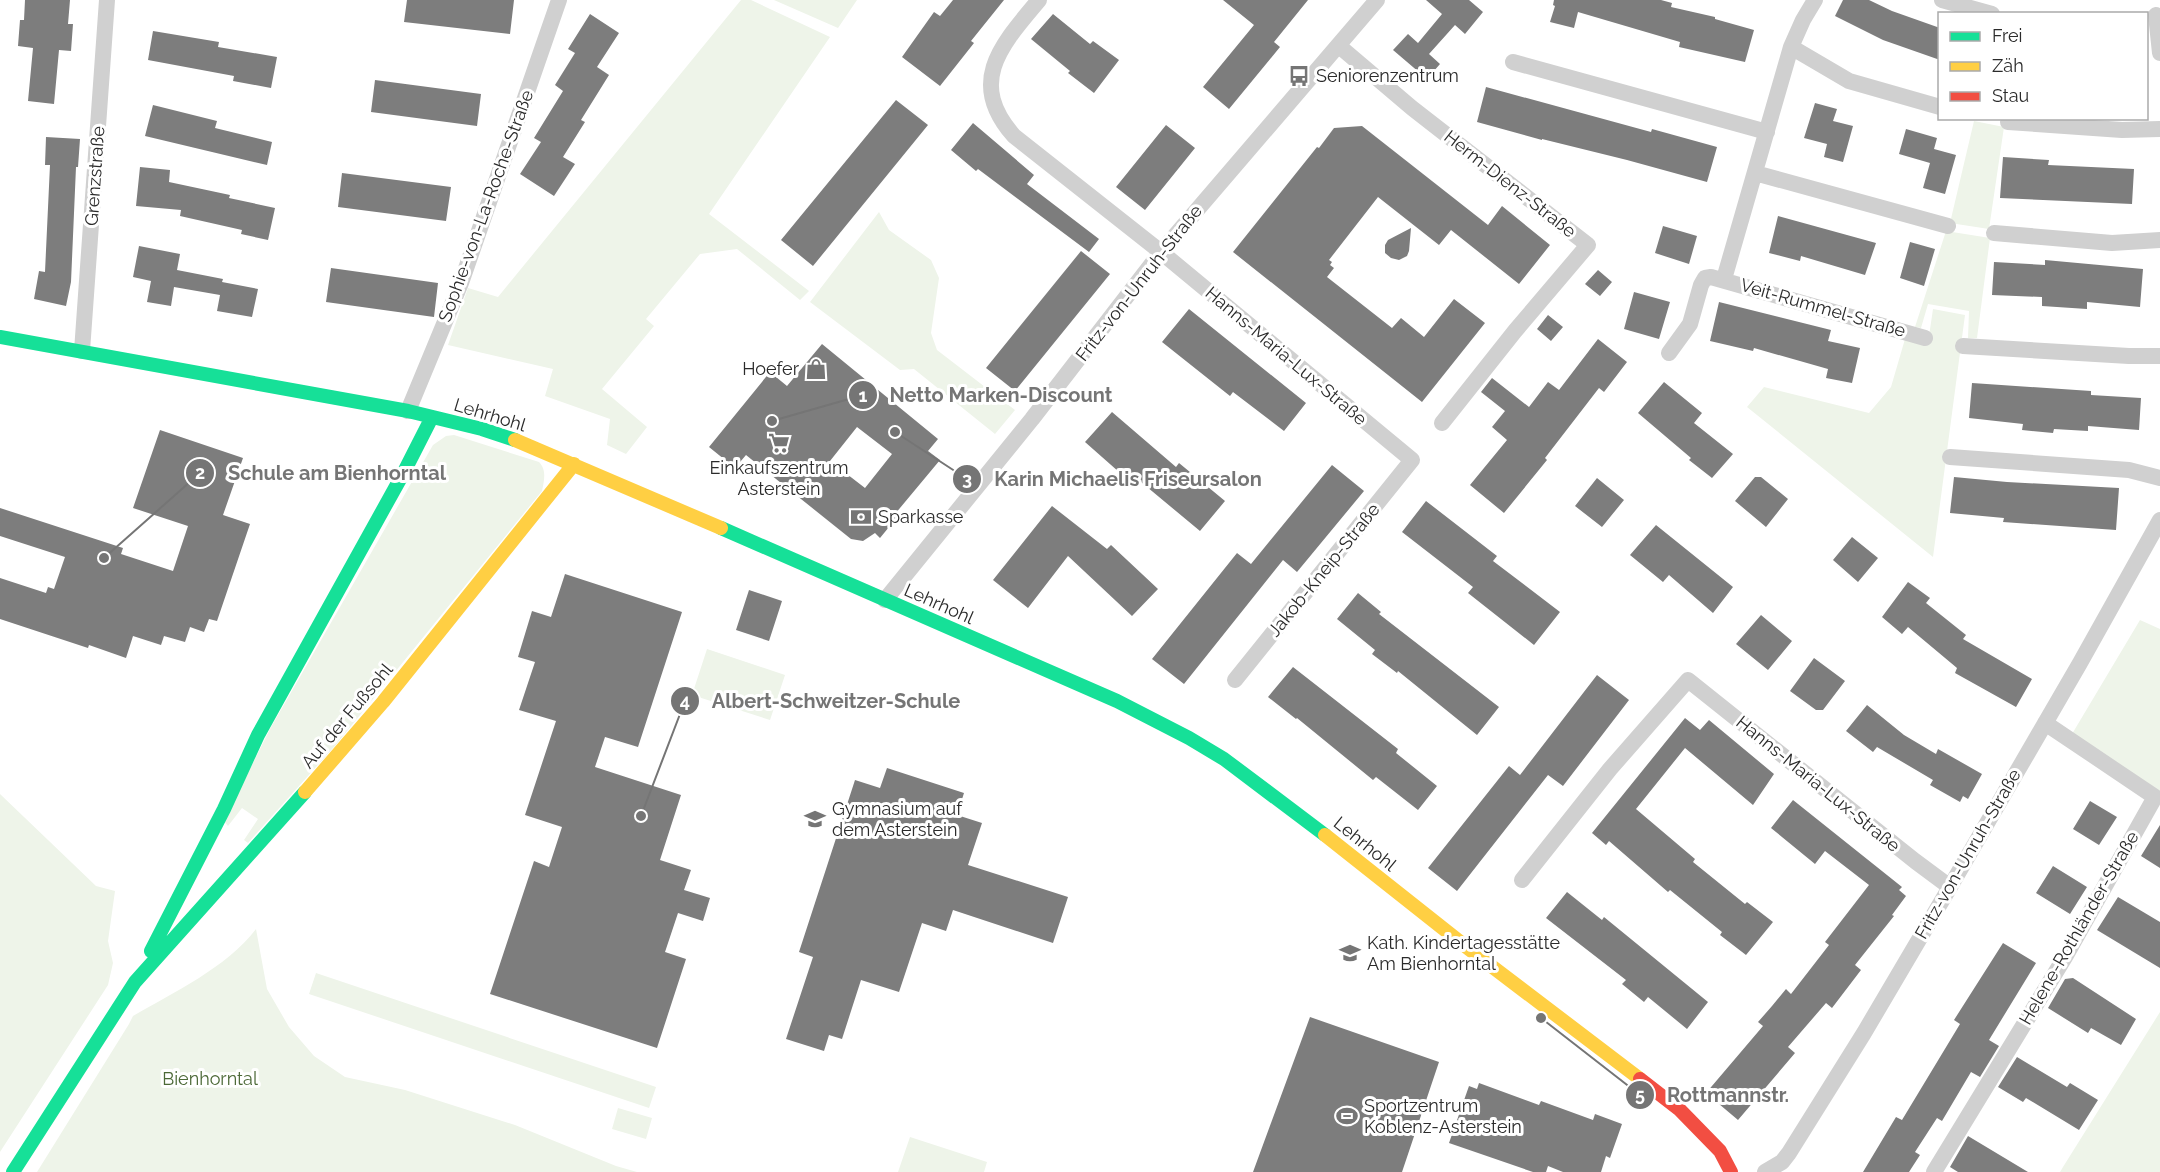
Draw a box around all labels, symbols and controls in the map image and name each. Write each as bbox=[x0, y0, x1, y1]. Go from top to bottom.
legend bbox=[1938, 12, 2148, 120]
text: Frei bbox=[1992, 25, 2022, 46]
text: Zäh bbox=[1992, 55, 2024, 76]
bus stop icon: Seniorenzentrum bbox=[1287, 64, 1311, 88]
place label: Seniorenzentrum bbox=[1316, 65, 1459, 86]
text: Stau bbox=[1992, 85, 2029, 106]
street label: Sophie-von-La-Roche-Straße bbox=[434, 87, 537, 325]
street label: Grenzstraße bbox=[81, 125, 108, 227]
street label: Herm-Dienz-Straße bbox=[1440, 126, 1581, 242]
street label: Fritz-von-Unruh-Straße bbox=[1071, 200, 1206, 365]
street label: Veit-Rummel-Straße bbox=[1738, 274, 1908, 341]
street label: Hanns-Maria-Lux-Straße bbox=[1201, 282, 1372, 430]
shop icon: Hoefer bbox=[804, 357, 828, 381]
place label: Hoefer bbox=[742, 358, 800, 379]
callout: Netto Marken-Discount bbox=[848, 376, 1125, 414]
text: Netto Marken-Discount bbox=[889, 383, 1113, 407]
text: 1 bbox=[859, 385, 868, 406]
street label: Lehrhohl bbox=[452, 394, 529, 435]
supermarket icon: Einkaufszentrum Asterstein bbox=[767, 431, 791, 455]
callout: Schule am Bienhorntal bbox=[185, 454, 458, 492]
place label: Einkaufszentrum Asterstein bbox=[709, 457, 849, 499]
callout: Karin Michaelis Friseursalon bbox=[952, 460, 1273, 498]
text: Schule am Bienhorntal bbox=[228, 461, 447, 485]
text: 2 bbox=[195, 462, 205, 483]
text: Karin Michaelis Friseursalon bbox=[994, 467, 1262, 491]
text: 3 bbox=[962, 468, 972, 489]
street label: Jakob-Kneip-Straße bbox=[1263, 498, 1384, 641]
bank icon: Sparkasse bbox=[849, 505, 873, 529]
place label: Sparkasse bbox=[878, 506, 964, 527]
street label: Lehrhohl bbox=[901, 579, 977, 628]
street label: Auf der Fußsohl bbox=[297, 659, 397, 772]
callout: Albert-Schweitzer-Schule bbox=[670, 682, 973, 720]
text: Albert-Schweitzer-Schule bbox=[712, 689, 960, 713]
text: 4 bbox=[680, 690, 690, 711]
street label: Hanns-Maria-Lux-Straße bbox=[1732, 711, 1905, 856]
street label: Fritz-von-Unruh-Straße bbox=[1910, 765, 2025, 942]
place label: Gymnasium auf dem Asterstein bbox=[832, 798, 963, 840]
school or university icon: Gymnasium auf dem Asterstein bbox=[803, 807, 827, 831]
street label: Lehrhohl bbox=[1330, 812, 1401, 875]
street label: Helene-Rothländer-Straße bbox=[2014, 827, 2143, 1028]
place label: Kath. Kindertagesstätte Am Bienhorntal bbox=[1367, 932, 1560, 974]
school or university icon: Kath. Kindertagesstätte Am Bienhorntal bbox=[1338, 941, 1362, 965]
park label: Bienhorntal bbox=[162, 1068, 258, 1089]
callout: Rottmannstr. bbox=[1625, 1076, 1801, 1114]
text: Rottmannstr. bbox=[1667, 1083, 1789, 1107]
text: 5 bbox=[1635, 1084, 1645, 1105]
place label: Sportzentrum Koblenz-Asterstein bbox=[1364, 1095, 1522, 1137]
sports icon: Sportzentrum Koblenz-Asterstein bbox=[1335, 1104, 1359, 1128]

